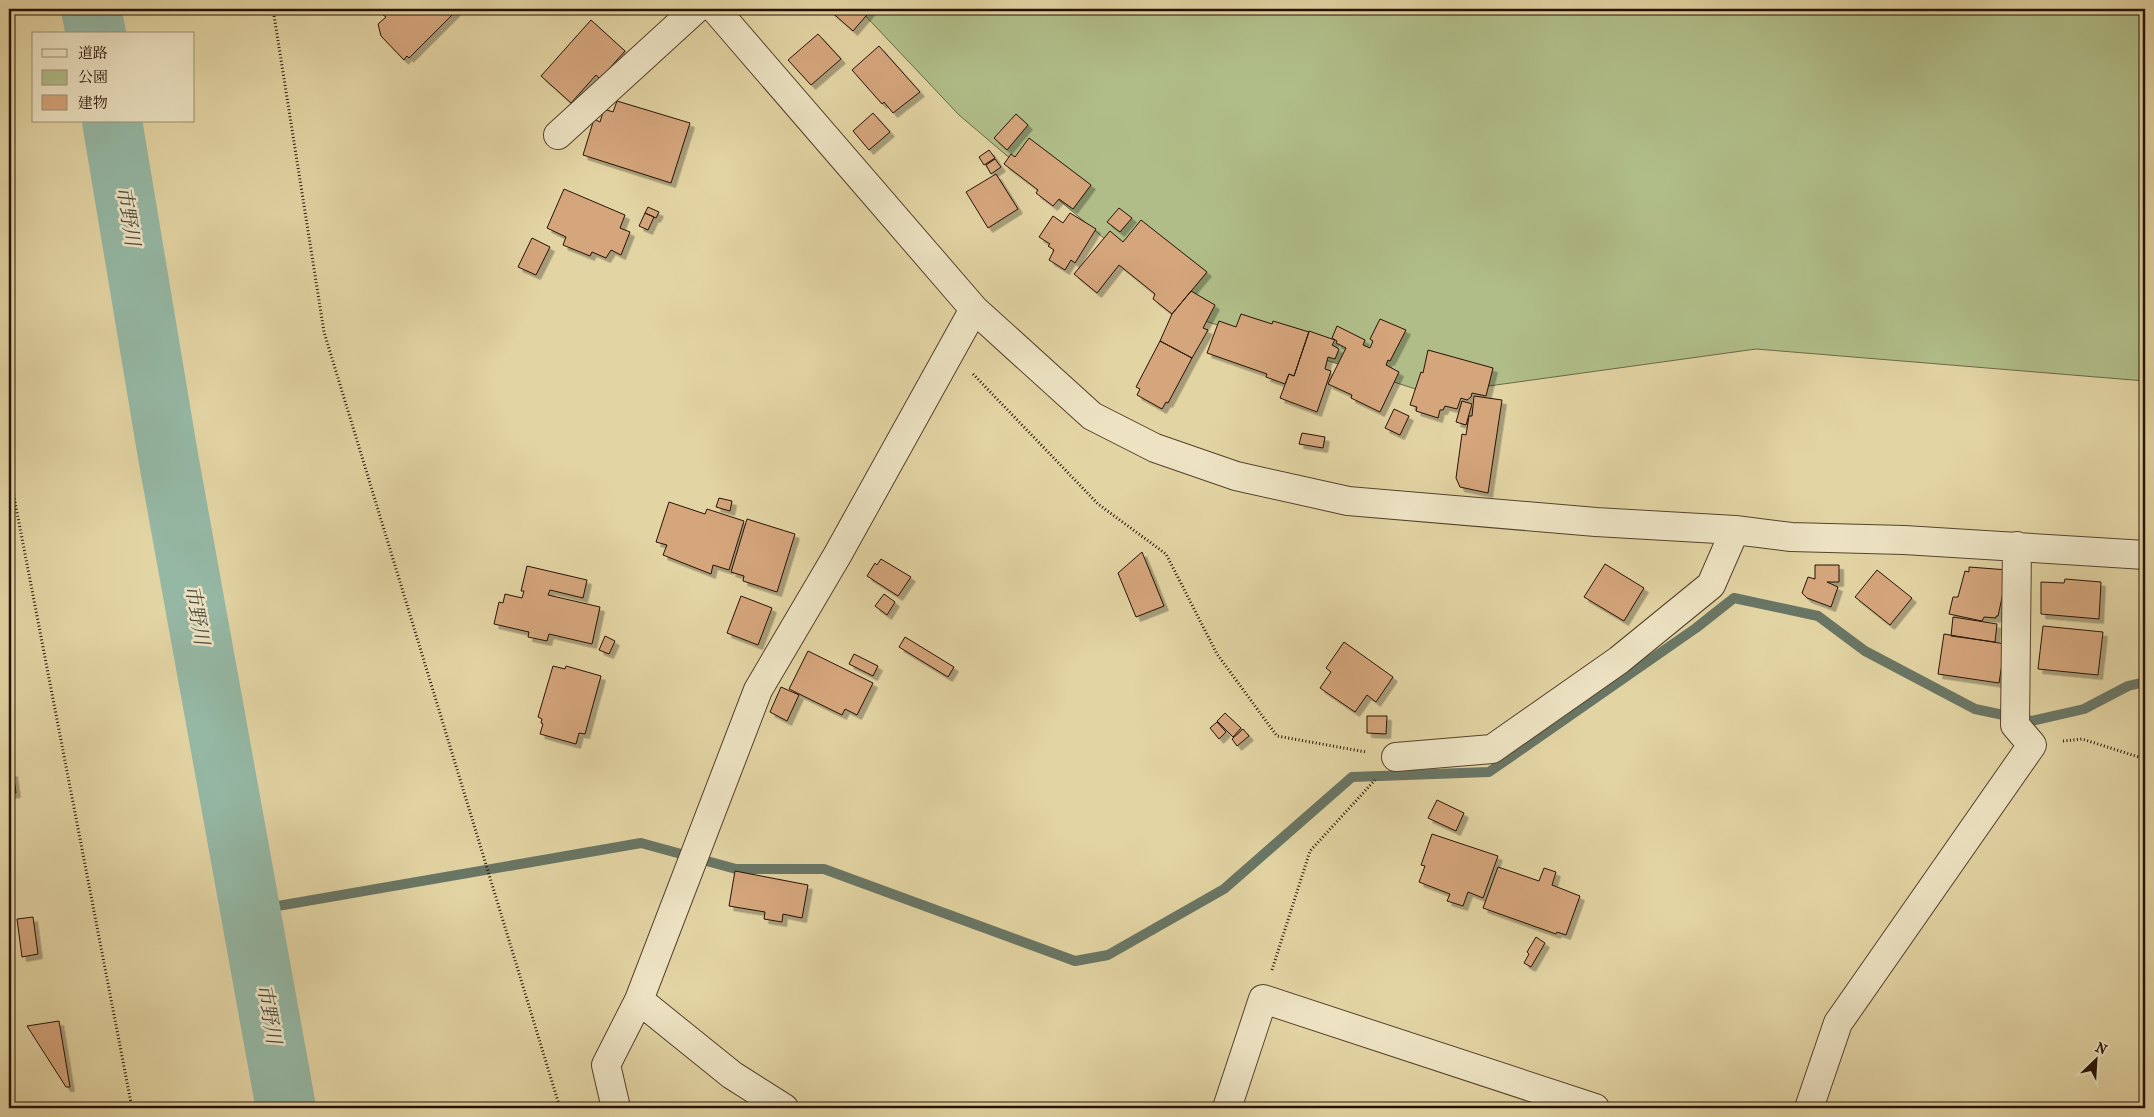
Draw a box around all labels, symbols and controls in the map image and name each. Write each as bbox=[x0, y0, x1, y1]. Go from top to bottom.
legend bbox=[32, 32, 195, 122]
text: 道路 bbox=[78, 44, 108, 62]
text: 公園 bbox=[78, 68, 108, 86]
text: 建物 bbox=[78, 94, 108, 112]
water label: 市野川 bbox=[112, 185, 144, 249]
water label: 市野川 bbox=[180, 583, 214, 649]
water label: 市野川 bbox=[252, 982, 286, 1048]
north arrow bbox=[2072, 1034, 2122, 1084]
text: N bbox=[2093, 1039, 2110, 1059]

